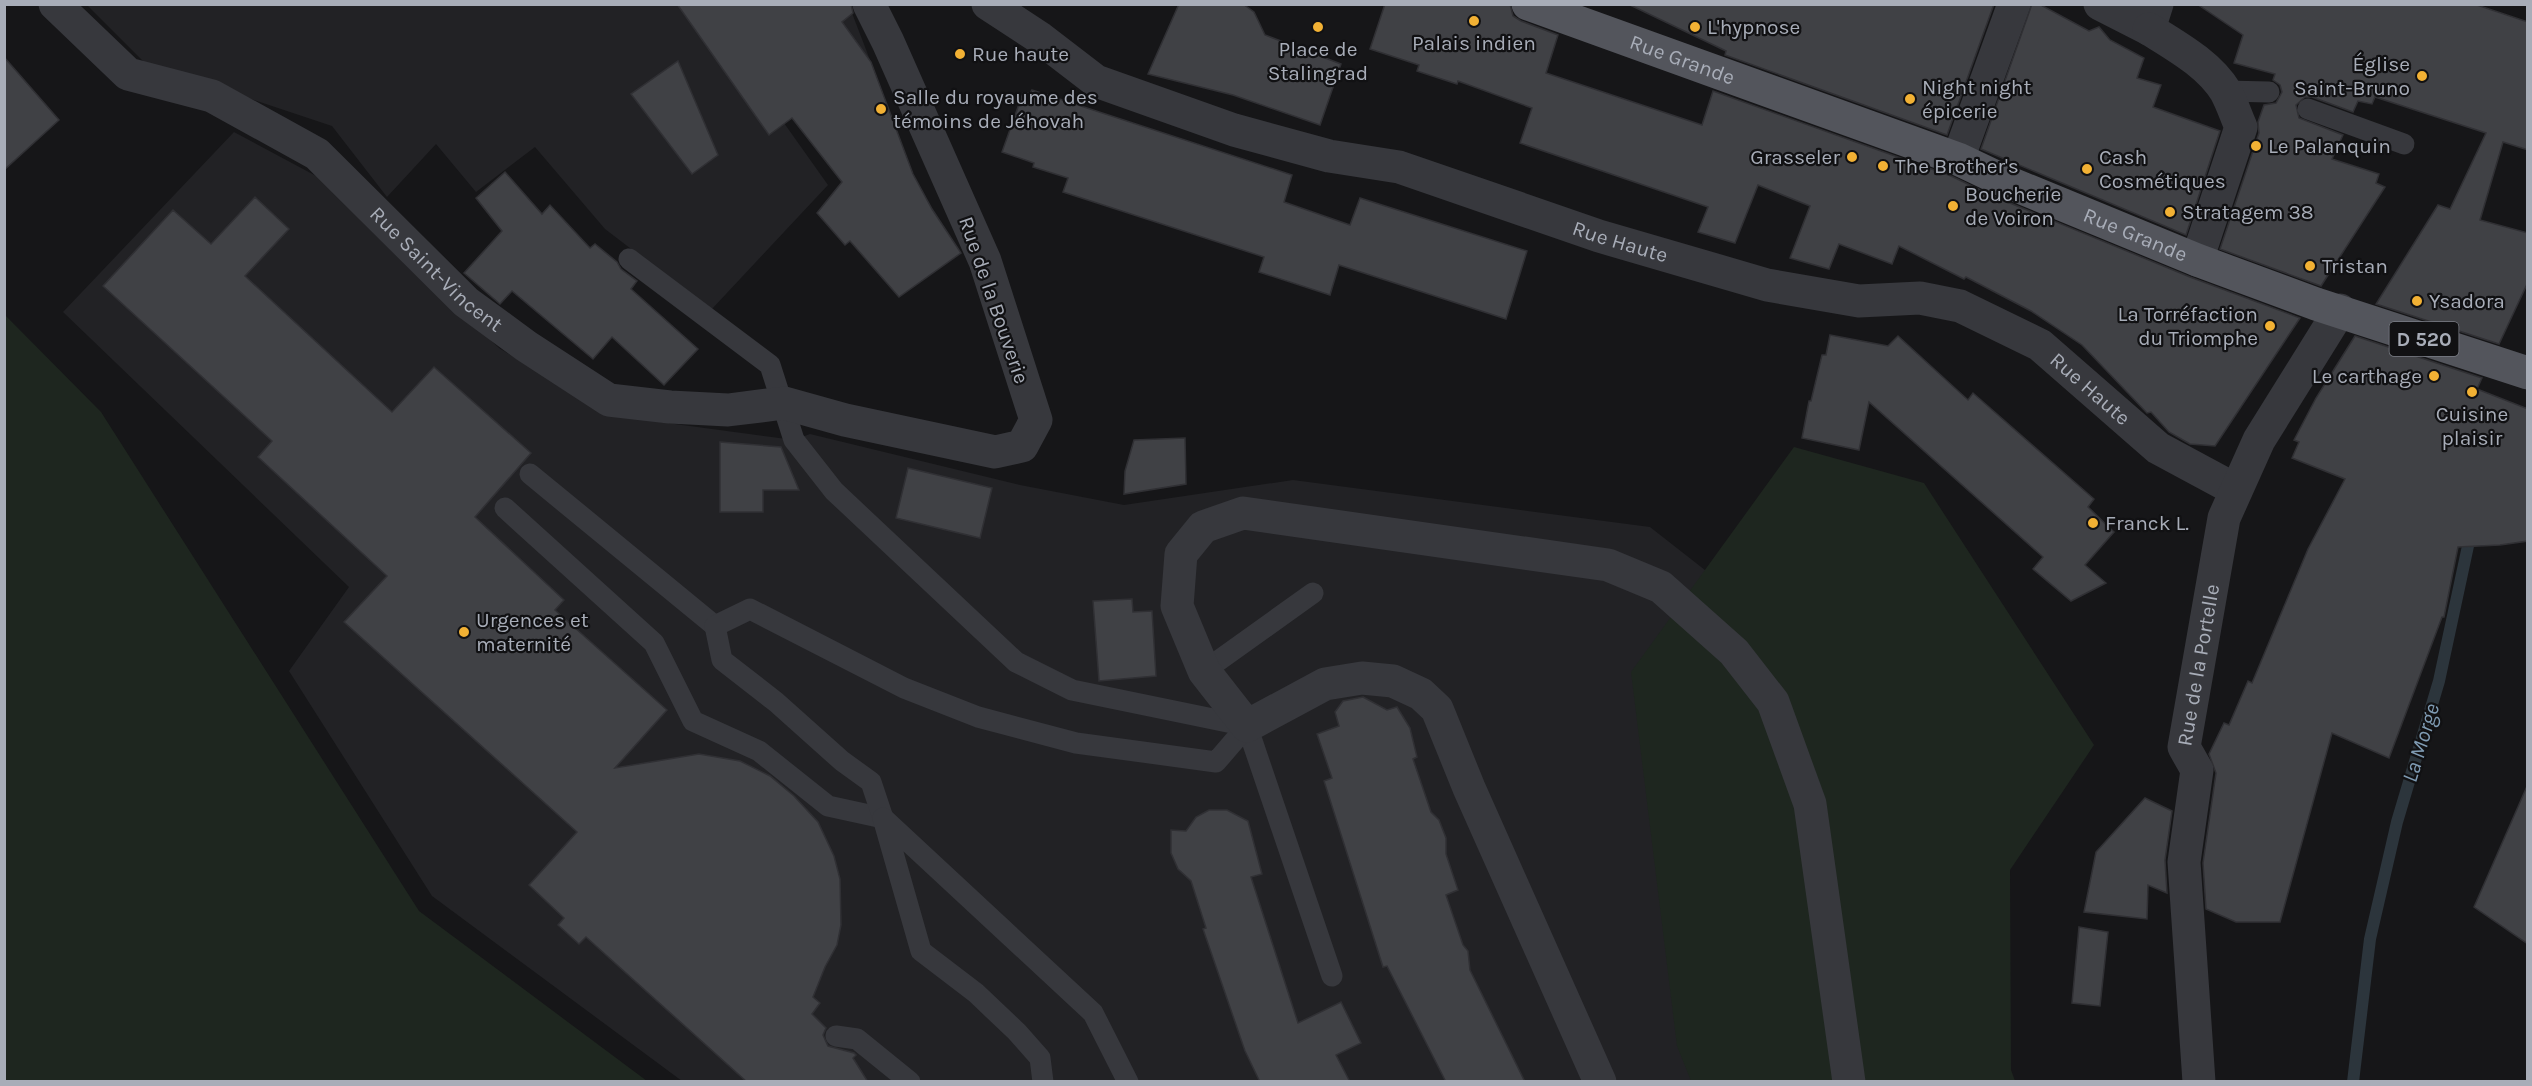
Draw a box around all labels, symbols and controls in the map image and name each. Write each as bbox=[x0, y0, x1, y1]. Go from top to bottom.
marker: Palais indien bbox=[1467, 14, 1481, 28]
place label: L'hypnose bbox=[1707, 15, 1800, 39]
marker: Place de Stalingrad bbox=[1311, 20, 1325, 34]
marker: L'hypnose bbox=[1688, 20, 1702, 34]
street label: Rue Grande bbox=[1626, 30, 1738, 90]
place label: Palais indien bbox=[1412, 31, 1536, 55]
place label: Place de Stalingrad bbox=[1268, 37, 1368, 85]
place label: Rue haute bbox=[972, 42, 1069, 66]
marker: Rue haute bbox=[953, 47, 967, 61]
place label: Église Saint-Bruno bbox=[2294, 52, 2410, 100]
marker: Église Saint-Bruno bbox=[2415, 69, 2429, 83]
place label: Night night épicerie bbox=[1922, 75, 2031, 123]
place label: Salle du royaume des témoins de Jéhovah bbox=[893, 85, 1098, 133]
marker: Night night épicerie bbox=[1903, 92, 1917, 106]
marker: Salle du royaume des témoins de Jéhovah bbox=[874, 102, 888, 116]
place label: Le Palanquin bbox=[2268, 134, 2391, 158]
marker: Le Palanquin bbox=[2249, 139, 2263, 153]
place label: Grasseler bbox=[1750, 145, 1840, 169]
place label: Cash Cosmétiques bbox=[2099, 145, 2226, 193]
marker: Grasseler bbox=[1845, 150, 1859, 164]
place label: The Brother's bbox=[1895, 154, 2019, 178]
marker: The Brother's bbox=[1876, 159, 1890, 173]
marker: Cash Cosmétiques bbox=[2080, 162, 2094, 176]
place label: Boucherie de Voiron bbox=[1965, 182, 2061, 230]
marker: Boucherie de Voiron bbox=[1946, 199, 1960, 213]
place label: Stratagem 38 bbox=[2182, 200, 2314, 224]
street label: Rue Saint-Vincent bbox=[365, 202, 507, 337]
street label: Rue Grande bbox=[2080, 203, 2191, 267]
marker: Stratagem 38 bbox=[2163, 205, 2177, 219]
street label: Rue de la Bouverie bbox=[954, 213, 1034, 387]
street label: Rue Haute bbox=[1569, 216, 1671, 267]
place label: Tristan bbox=[2322, 254, 2388, 278]
marker: Tristan bbox=[2303, 259, 2317, 273]
place label: Ysadora bbox=[2429, 289, 2505, 313]
marker: Ysadora bbox=[2410, 294, 2424, 308]
place label: La Torréfaction du Triomphe bbox=[2117, 302, 2258, 350]
marker: La Torréfaction du Triomphe bbox=[2263, 319, 2277, 333]
road number: D 520 bbox=[2390, 322, 2458, 356]
street label: Rue Haute bbox=[2045, 347, 2135, 430]
place label: Le carthage bbox=[2312, 364, 2422, 388]
marker: Le carthage bbox=[2427, 369, 2441, 383]
marker: Cuisine plaisir bbox=[2465, 385, 2479, 399]
place label: Cuisine plaisir bbox=[2436, 402, 2508, 450]
place label: Franck L. bbox=[2105, 511, 2189, 535]
marker: Franck L. bbox=[2086, 516, 2100, 530]
street label: Rue de la Portelle bbox=[2172, 582, 2224, 748]
place label: Urgences et maternité bbox=[476, 608, 589, 656]
marker: Urgences et maternité bbox=[457, 625, 471, 639]
water label: La Morge bbox=[2397, 700, 2445, 786]

